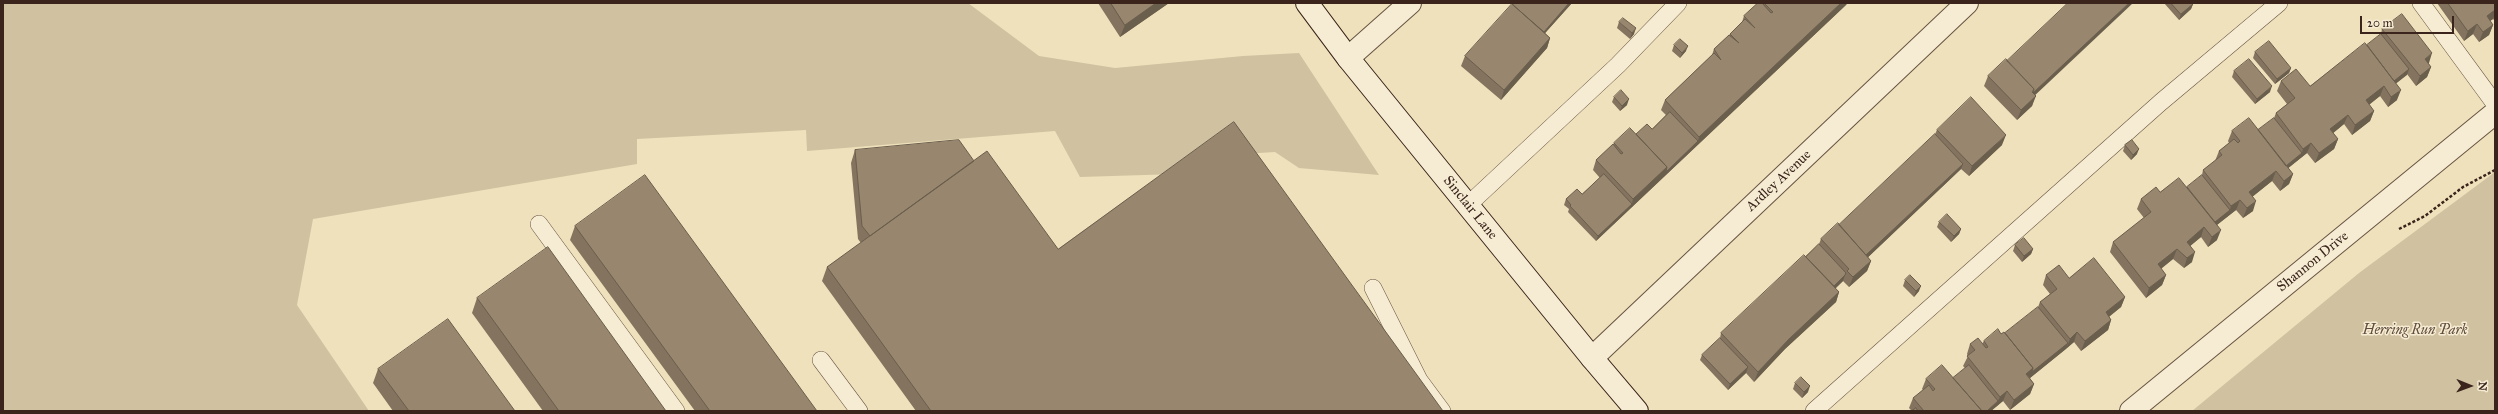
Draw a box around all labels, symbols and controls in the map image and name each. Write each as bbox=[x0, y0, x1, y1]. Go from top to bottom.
scale bar bbox=[2362, 8, 2456, 34]
text: 20 m bbox=[2367, 16, 2393, 30]
street label: Ardley Avenue bbox=[1743, 147, 1815, 215]
street label: Sinclair Lane bbox=[1439, 173, 1501, 243]
street label: Shannon Drive bbox=[2274, 228, 2352, 296]
park label: Herring Run Park bbox=[2363, 323, 2467, 339]
north arrow bbox=[2450, 366, 2490, 406]
text: N bbox=[2476, 381, 2489, 391]

